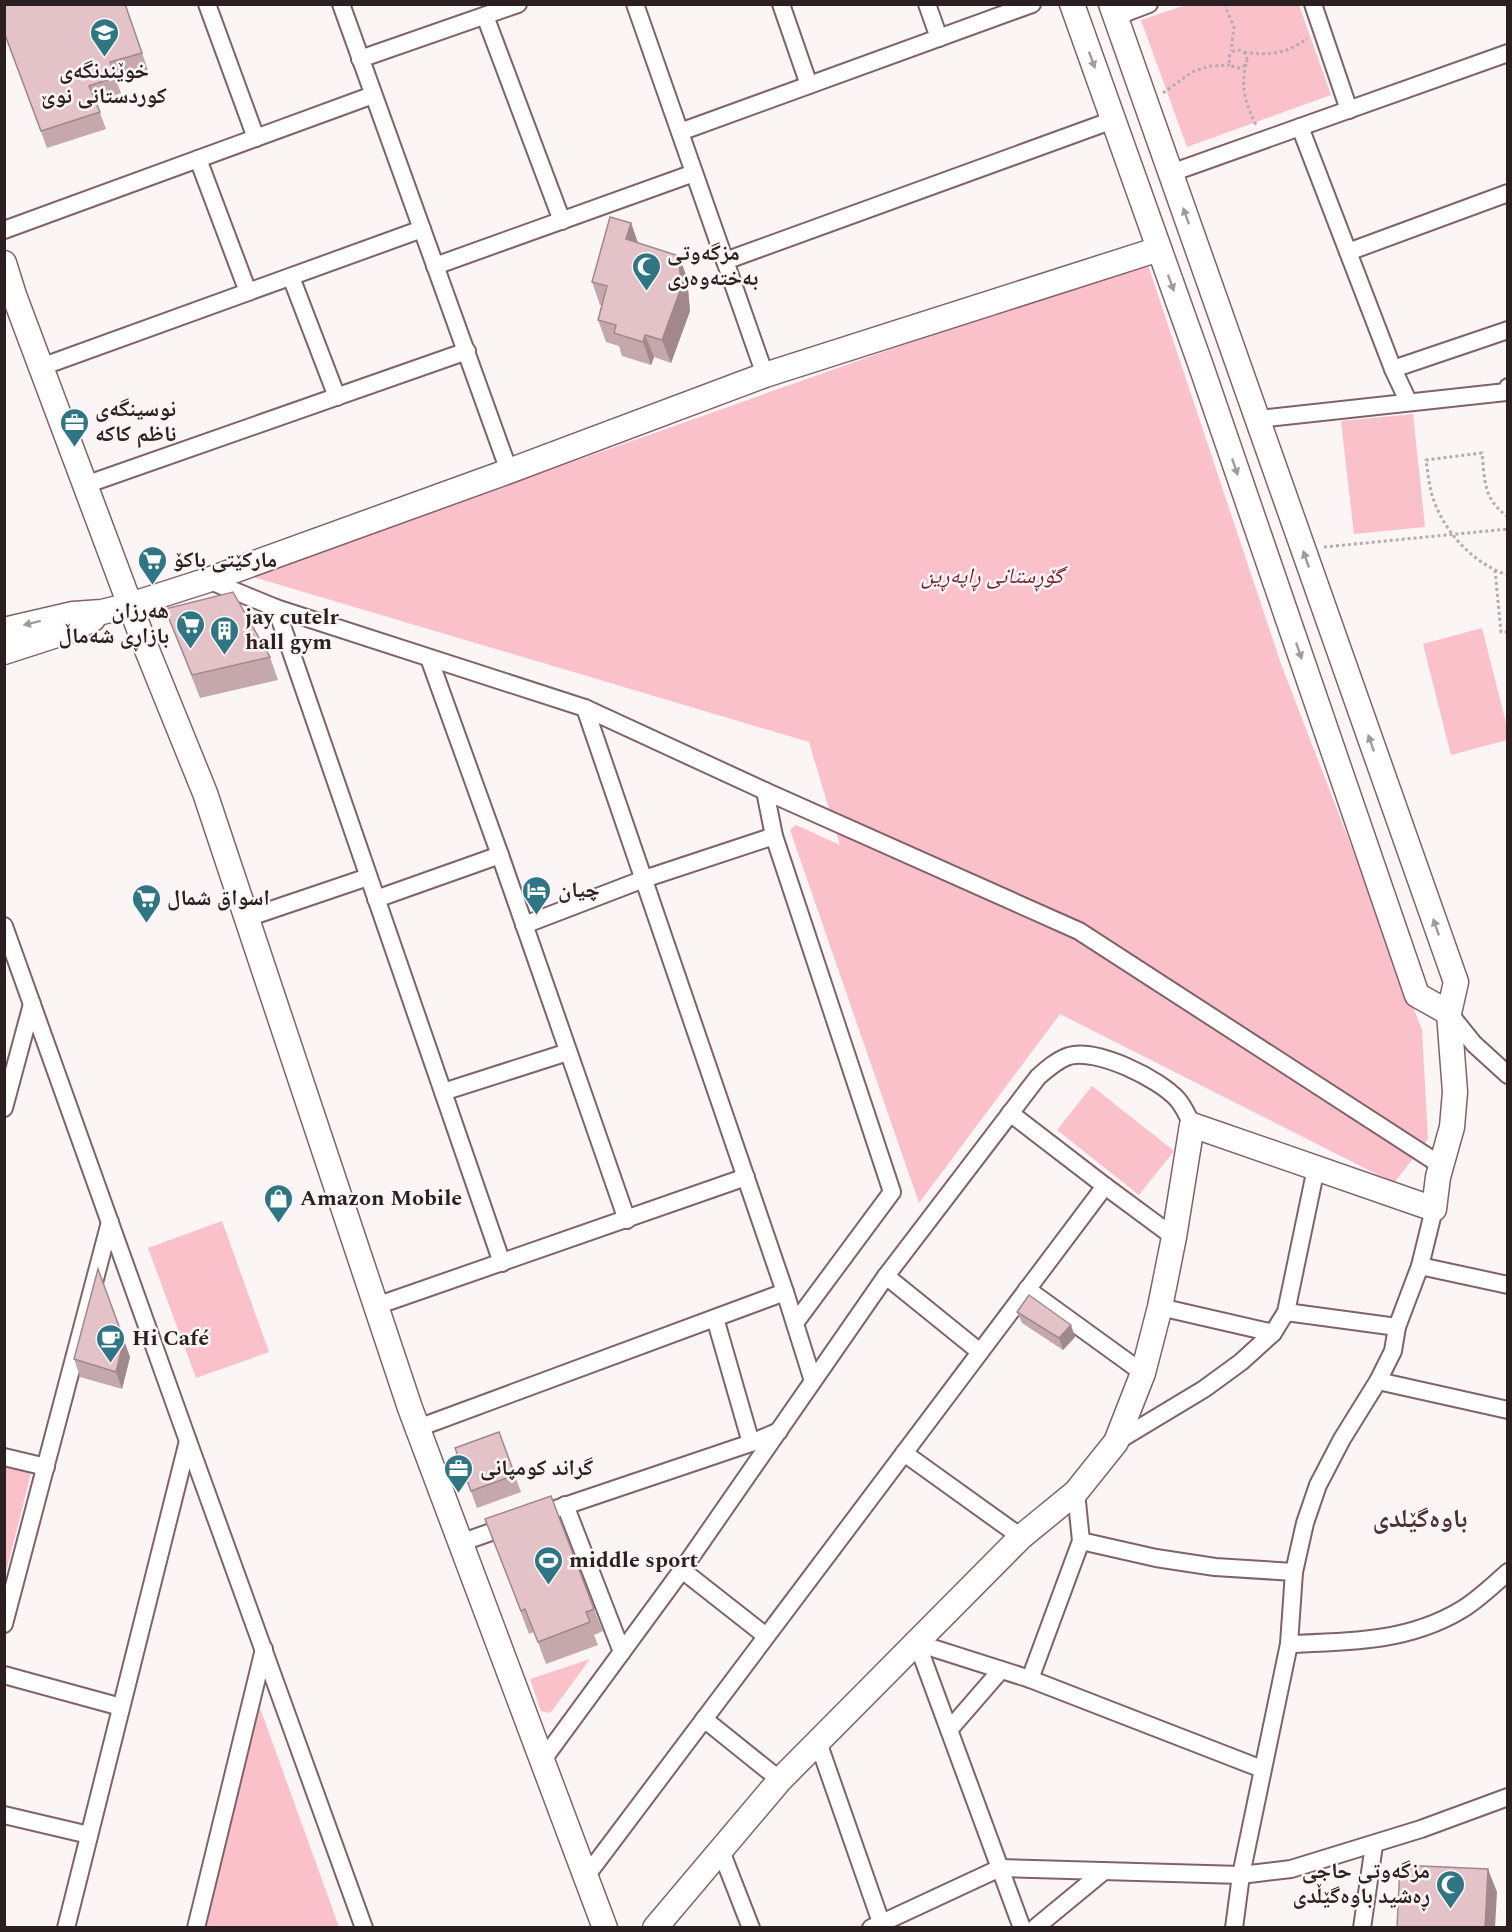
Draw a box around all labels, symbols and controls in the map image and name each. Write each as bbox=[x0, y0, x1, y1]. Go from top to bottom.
school or university icon: خوێندنگەی کوردستانی نوێ bbox=[88, 16, 120, 58]
one-way arrow bbox=[1087, 51, 1097, 69]
place label: خوێندنگەی کوردستانی نوێ bbox=[41, 55, 167, 113]
one-way arrow bbox=[1181, 207, 1191, 225]
place label: مزگەوتی بەختەوەری bbox=[667, 237, 758, 295]
mosque icon: مزگەوتی بەختەوەری bbox=[630, 250, 662, 292]
one-way arrow bbox=[1167, 274, 1177, 292]
place label: نوسینگەی ناظم کاکە bbox=[95, 393, 176, 451]
office icon: نوسینگەی ناظم کاکە bbox=[58, 406, 90, 448]
one-way arrow bbox=[1231, 458, 1241, 476]
supermarket icon: مارکێتی باکۆ bbox=[136, 544, 168, 586]
place label: مارکێتی باکۆ bbox=[173, 544, 277, 577]
one-way arrow bbox=[1301, 550, 1311, 568]
park label: گۆڕستانی ڕاپەڕین bbox=[921, 560, 1068, 593]
place label: هەرزان بازاڕی شەماڵ bbox=[58, 595, 169, 653]
place label: jay cutelr hall gym bbox=[245, 601, 340, 659]
supermarket icon: هەرزان بازاڕی شەماڵ bbox=[174, 608, 206, 650]
building icon: jay cutelr hall gym bbox=[208, 614, 240, 656]
one-way arrow bbox=[23, 619, 42, 629]
one-way arrow bbox=[1295, 642, 1304, 660]
one-way arrow bbox=[1366, 734, 1376, 752]
hotel icon: چيان bbox=[521, 874, 553, 916]
place label: چيان bbox=[558, 874, 600, 907]
supermarket icon: اسواق شمال bbox=[130, 882, 162, 924]
place label: اسواق شمال bbox=[167, 882, 270, 915]
one-way arrow bbox=[1431, 918, 1441, 936]
shop icon: Amazon Mobile bbox=[263, 1182, 295, 1224]
place label: Amazon Mobile bbox=[300, 1182, 462, 1215]
cafe icon: Hi Café bbox=[95, 1322, 127, 1364]
place label: Hi Café bbox=[132, 1322, 209, 1355]
office icon: گراند كومپانى bbox=[443, 1452, 475, 1494]
place label: گراند كومپانى bbox=[480, 1452, 594, 1485]
district label: باوەگێلدی bbox=[1372, 1499, 1468, 1539]
sports icon: middle sport bbox=[532, 1544, 564, 1586]
place label: middle sport bbox=[569, 1544, 698, 1577]
place label: مزگەوتی حاجی ڕەشید باوەگێڵدی bbox=[1292, 1855, 1430, 1913]
mosque icon: مزگەوتی حاجی ڕەشید باوەگێڵدی bbox=[1435, 1868, 1467, 1910]

